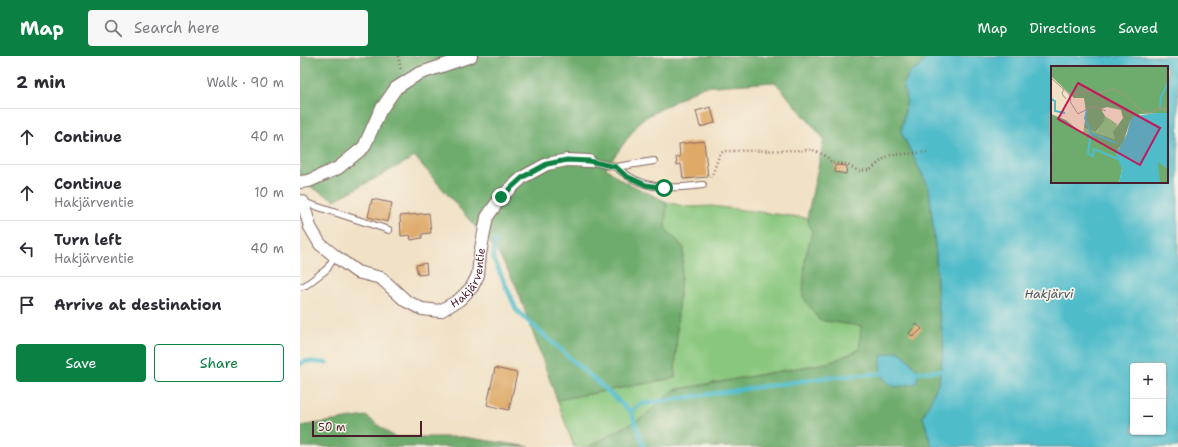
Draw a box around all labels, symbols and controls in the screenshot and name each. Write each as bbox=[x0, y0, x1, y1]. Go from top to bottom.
search box bbox=[88, 10, 368, 46]
text: Map bbox=[20, 16, 64, 41]
icon: search bbox=[102, 17, 124, 39]
text: Search here bbox=[134, 18, 220, 38]
text: Map bbox=[978, 19, 1008, 37]
text: Directions bbox=[1030, 19, 1096, 37]
text: Saved bbox=[1118, 19, 1158, 37]
inset map bbox=[1051, 66, 1168, 183]
text: 2 min bbox=[16, 71, 66, 93]
text: Walk · 90 m bbox=[206, 74, 284, 91]
icon: ahead bbox=[16, 126, 38, 148]
text: Continue bbox=[54, 127, 122, 147]
text: 40 m bbox=[250, 128, 284, 145]
text: Continue bbox=[54, 174, 122, 194]
route start bbox=[655, 179, 673, 197]
icon: ahead bbox=[16, 182, 38, 204]
text: 10 m bbox=[254, 184, 284, 201]
route end bbox=[492, 188, 510, 206]
text: Hakjärventie bbox=[54, 194, 134, 211]
text: Turn left bbox=[54, 230, 122, 250]
icon: left bbox=[16, 238, 38, 260]
text: 40 m bbox=[250, 240, 284, 257]
street label: Hakjärventie bbox=[448, 247, 489, 311]
text: Hakjärventie bbox=[54, 250, 134, 267]
water label: Hakjärvi bbox=[1025, 286, 1074, 302]
icon: arrive bbox=[16, 294, 38, 316]
text: Arrive at destination bbox=[54, 295, 222, 315]
button: Save bbox=[16, 344, 146, 382]
button: Share bbox=[154, 344, 284, 382]
map controls bbox=[1130, 363, 1166, 435]
button: + bbox=[1130, 363, 1166, 399]
button: − bbox=[1130, 399, 1166, 435]
scale bar bbox=[312, 419, 422, 438]
text: 50 m bbox=[318, 420, 346, 435]

